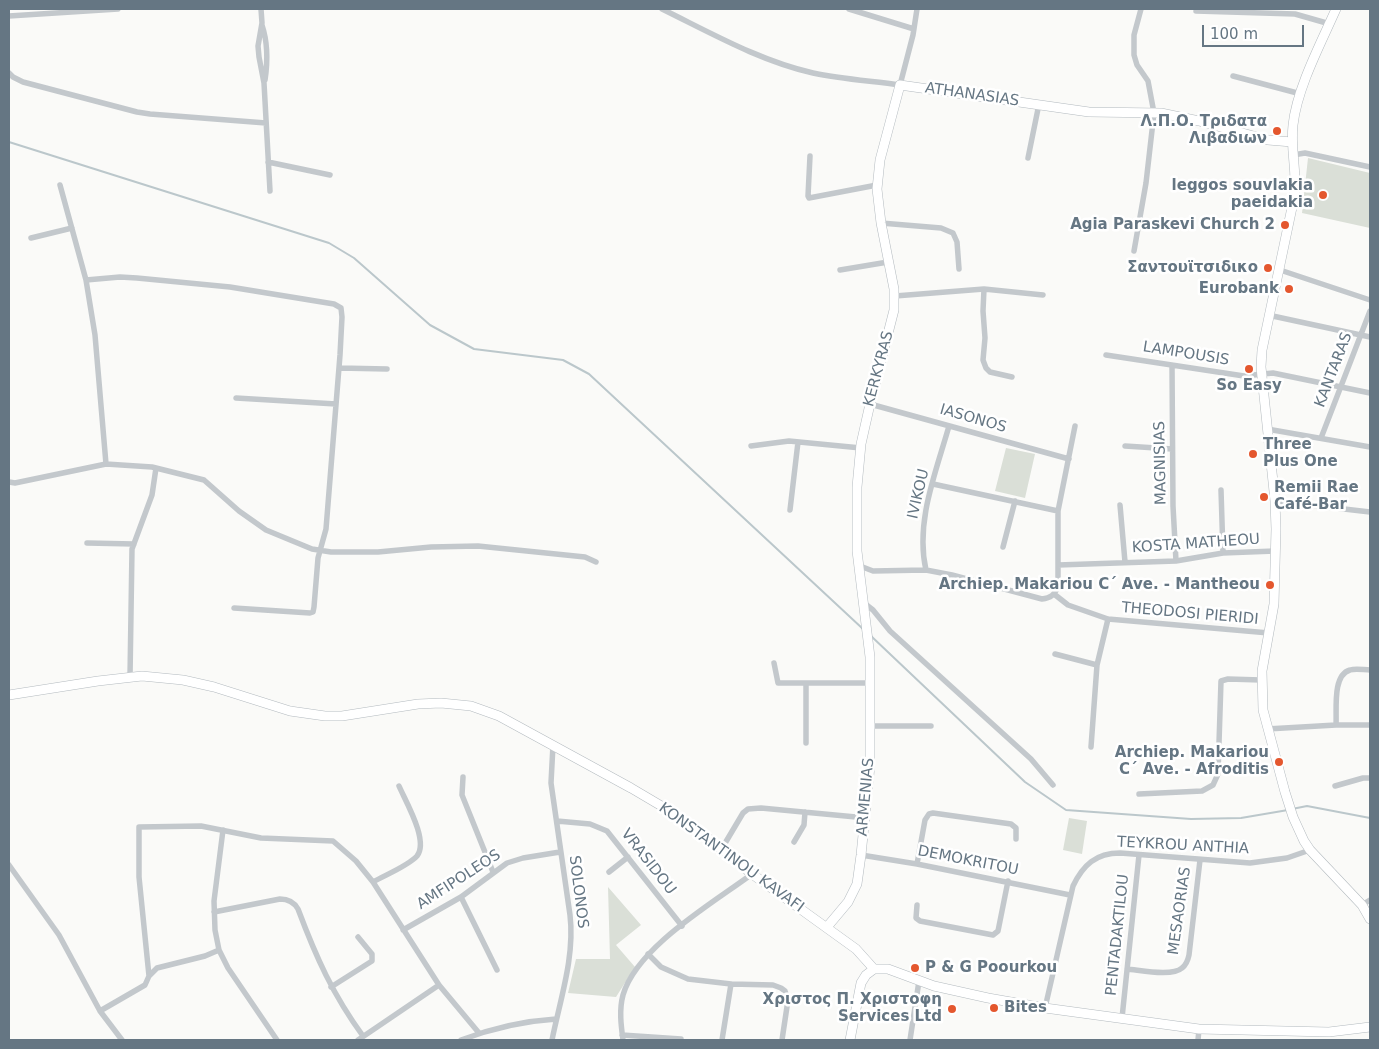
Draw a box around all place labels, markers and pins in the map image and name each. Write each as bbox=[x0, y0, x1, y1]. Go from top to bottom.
place label: Λ.Π.Ο. Τριδατα Λιβαδιων bbox=[1140, 113, 1267, 148]
marker: Λ.Π.Ο. Τριδατα Λιβαδιων bbox=[1271, 125, 1283, 137]
place label: leggos souvlakia paeidakia bbox=[1172, 177, 1313, 212]
marker: leggos souvlakia paeidakia bbox=[1317, 189, 1329, 201]
place label: Agia Paraskevi Church 2 bbox=[1070, 216, 1275, 234]
marker: Agia Paraskevi Church 2 bbox=[1279, 219, 1291, 231]
place label: Σαντουϊτσιδικο bbox=[1127, 259, 1258, 277]
marker: Σαντουϊτσιδικο bbox=[1262, 262, 1274, 274]
place label: Eurobank bbox=[1199, 280, 1279, 298]
marker: Eurobank bbox=[1283, 283, 1295, 295]
marker: So Easy bbox=[1243, 363, 1255, 375]
place label: So Easy bbox=[1216, 377, 1282, 395]
place label: Three Plus One bbox=[1263, 436, 1338, 471]
marker: Three Plus One bbox=[1247, 448, 1259, 460]
place label: Remii Rae Café-Bar bbox=[1274, 479, 1359, 514]
marker: Remii Rae Café-Bar bbox=[1258, 491, 1270, 503]
place label: Archiep. Makariou C´ Ave. - Mantheou bbox=[939, 576, 1260, 594]
marker: Archiep. Makariou C´ Ave. - Mantheou bbox=[1264, 579, 1276, 591]
place label: Archiep. Makariou C´ Ave. - Afroditis bbox=[1115, 744, 1269, 779]
marker: Archiep. Makariou C´ Ave. - Afroditis bbox=[1273, 756, 1285, 768]
place label: P & G Poourkou bbox=[925, 959, 1057, 977]
marker: P & G Poourkou bbox=[909, 962, 921, 974]
place label: Χριστος Π. Χριστοφη Services Ltd bbox=[763, 991, 942, 1026]
place label: Bites bbox=[1004, 999, 1047, 1017]
marker: Bites bbox=[988, 1002, 1000, 1014]
marker: Χριστος Π. Χριστοφη Services Ltd bbox=[946, 1003, 958, 1015]

